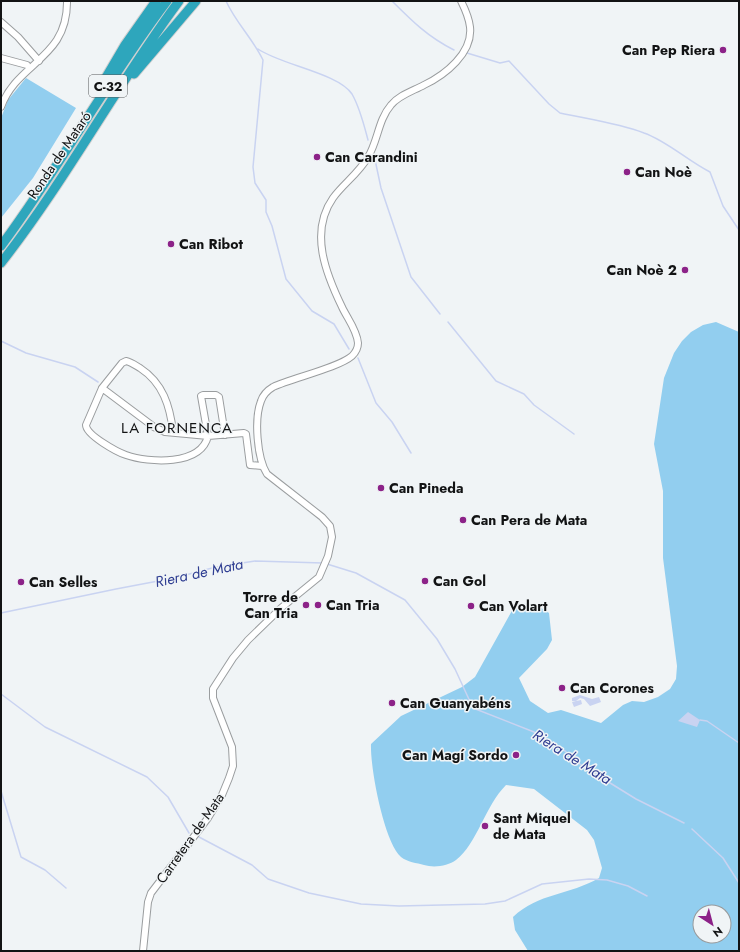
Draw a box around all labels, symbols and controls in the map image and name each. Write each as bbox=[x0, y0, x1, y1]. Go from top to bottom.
place label: Can Pep Riera bbox=[622, 40, 715, 60]
marker: Can Pep Riera bbox=[718, 45, 728, 55]
road number: C-32 bbox=[89, 75, 127, 97]
street label: Ronda de Mataró bbox=[22, 107, 96, 203]
place label: Can Carandini bbox=[325, 147, 418, 167]
marker: Can Carandini bbox=[312, 152, 322, 162]
place label: Can Noè bbox=[635, 162, 692, 182]
marker: Can Noè bbox=[622, 167, 632, 177]
place label: Can Ribot bbox=[179, 234, 243, 254]
marker: Can Ribot bbox=[166, 239, 176, 249]
place label: Can Noè 2 bbox=[607, 260, 677, 280]
marker: Can Noè 2 bbox=[680, 265, 690, 275]
district label: LA FORNENCA bbox=[121, 417, 233, 439]
place label: Can Pineda bbox=[389, 478, 463, 498]
marker: Can Pineda bbox=[376, 483, 386, 493]
place label: Can Pera de Mata bbox=[471, 510, 587, 530]
marker: Can Pera de Mata bbox=[458, 515, 468, 525]
water label: Riera de Mata bbox=[153, 553, 246, 593]
place label: Can Gol bbox=[433, 571, 486, 591]
place label: Can Selles bbox=[29, 572, 98, 592]
marker: Can Gol bbox=[420, 576, 430, 586]
marker: Can Selles bbox=[16, 577, 26, 587]
place label: Torre de Can Tria bbox=[243, 587, 298, 623]
place label: Can Tria bbox=[326, 595, 380, 615]
place label: Can Volart bbox=[479, 596, 548, 616]
marker: Torre de Can Tria bbox=[301, 600, 311, 610]
marker: Can Tria bbox=[313, 600, 323, 610]
marker: Can Volart bbox=[466, 601, 476, 611]
place label: Can Corones bbox=[570, 678, 655, 698]
marker: Can Corones bbox=[557, 683, 567, 693]
place label: Can Guanyabéns bbox=[400, 693, 511, 713]
marker: Can Guanyabéns bbox=[387, 698, 397, 708]
water label: Riera de Mata bbox=[528, 724, 616, 790]
place label: Can Magí Sordo bbox=[402, 745, 508, 765]
marker: Can Magí Sordo bbox=[511, 750, 521, 760]
street label: Carretera de Mata bbox=[151, 789, 229, 887]
place label: Sant Miquel de Mata bbox=[493, 808, 571, 844]
marker: Sant Miquel de Mata bbox=[480, 821, 490, 831]
north arrow bbox=[692, 904, 732, 944]
text: N bbox=[710, 923, 726, 941]

